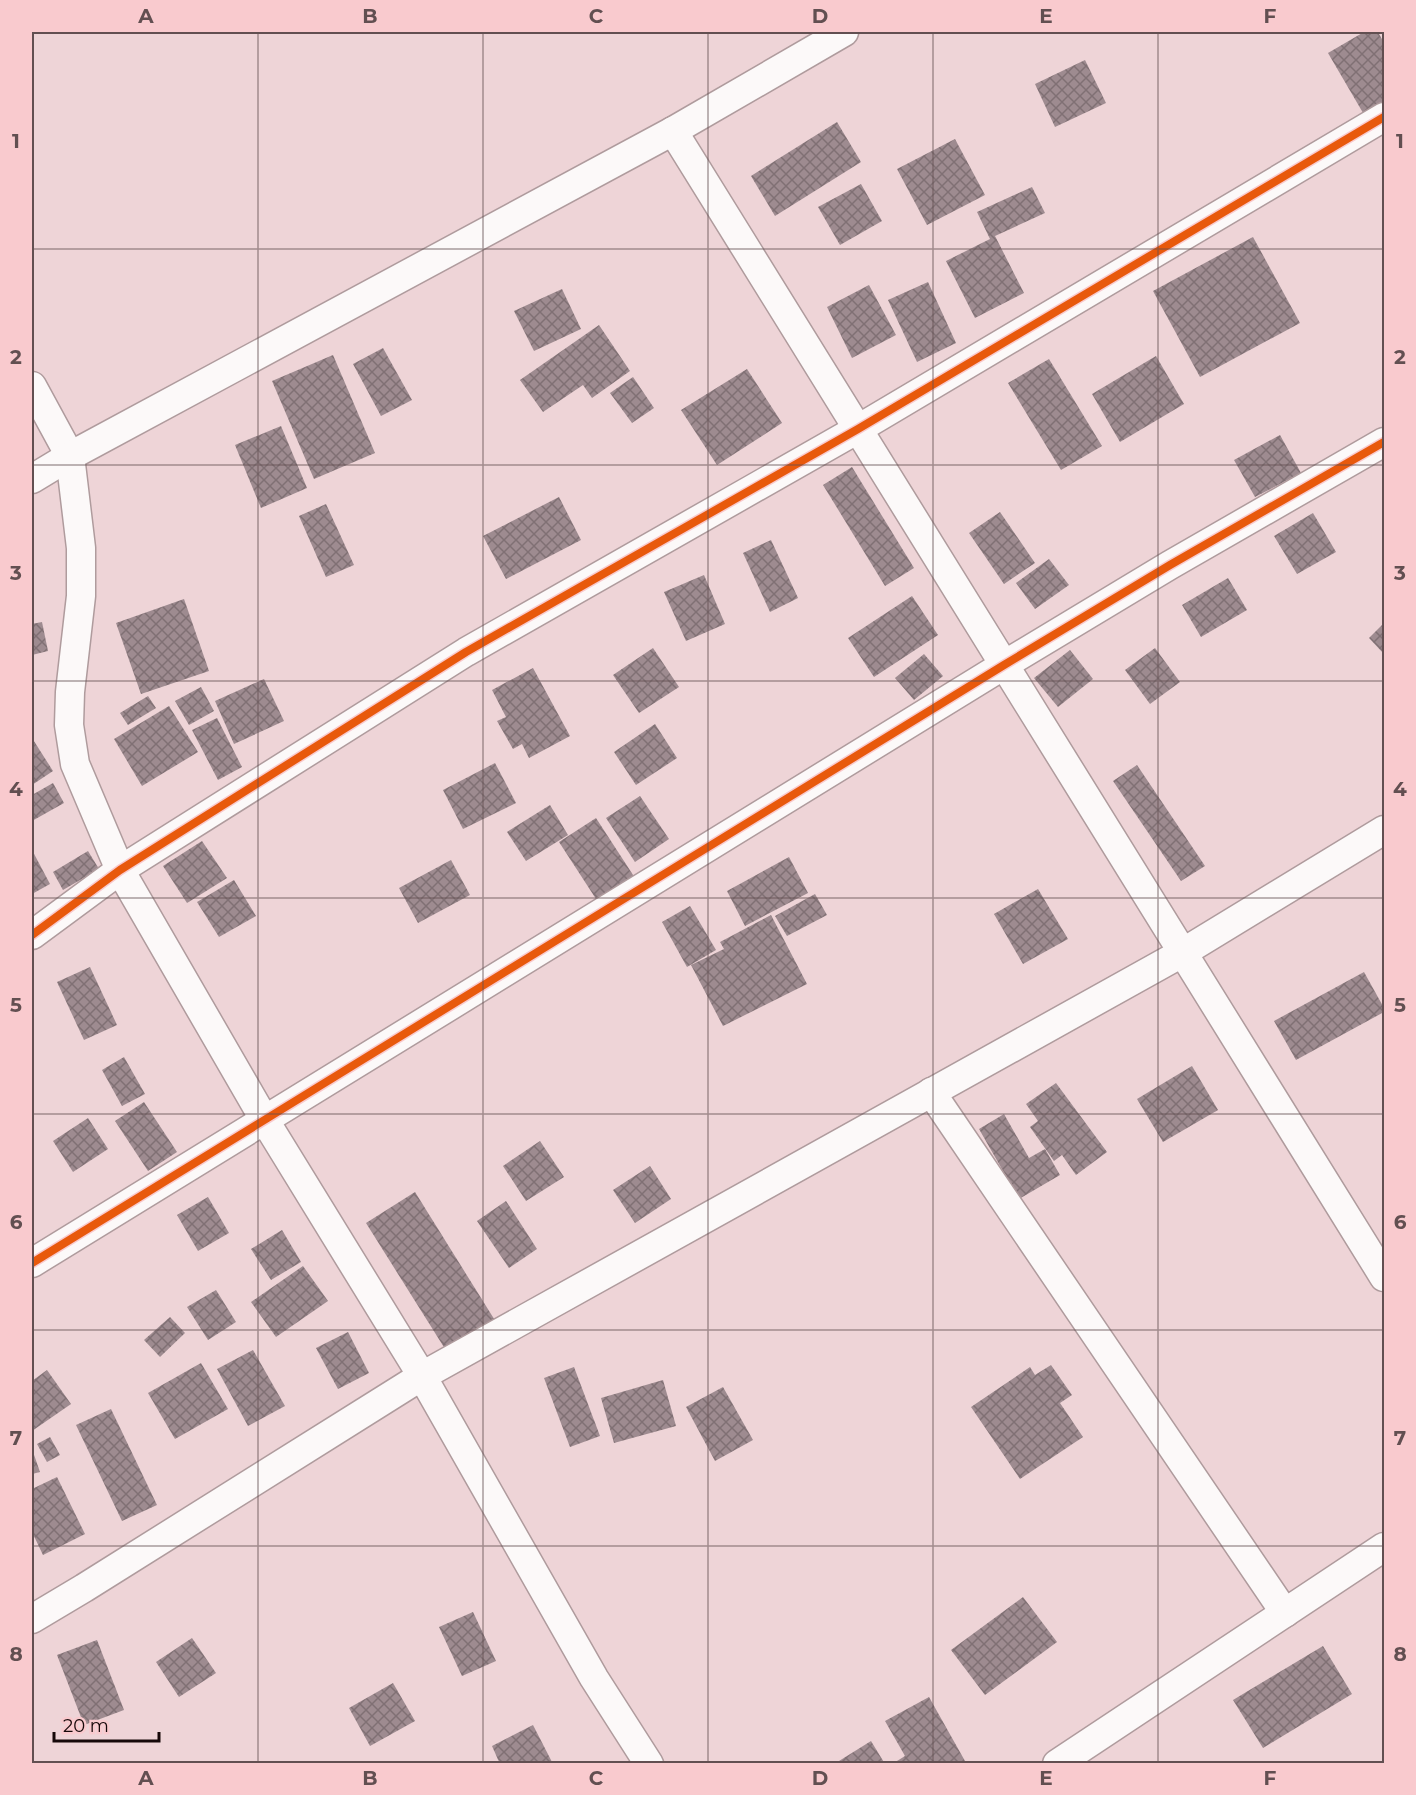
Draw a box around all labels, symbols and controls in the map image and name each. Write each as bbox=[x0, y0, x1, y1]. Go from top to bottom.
text: A bbox=[137, 4, 154, 28]
text: B bbox=[362, 4, 378, 28]
text: C bbox=[589, 4, 604, 28]
text: D bbox=[812, 4, 828, 28]
text: E bbox=[1039, 4, 1053, 28]
text: F bbox=[1264, 4, 1277, 28]
text: 1 bbox=[12, 129, 20, 153]
text: 1 bbox=[1396, 129, 1404, 153]
text: 2 bbox=[10, 345, 22, 369]
text: 2 bbox=[1394, 345, 1406, 369]
text: 3 bbox=[9, 561, 22, 585]
text: 3 bbox=[1393, 561, 1406, 585]
text: 4 bbox=[9, 777, 23, 801]
text: 4 bbox=[1393, 777, 1407, 801]
text: 5 bbox=[10, 993, 22, 1017]
text: 5 bbox=[1394, 993, 1406, 1017]
text: 6 bbox=[10, 1210, 23, 1234]
text: 6 bbox=[1394, 1210, 1407, 1234]
text: 7 bbox=[10, 1426, 22, 1450]
text: 7 bbox=[1394, 1426, 1406, 1450]
text: 8 bbox=[9, 1642, 23, 1666]
text: 8 bbox=[1393, 1642, 1407, 1666]
scale bar bbox=[54, 1705, 159, 1743]
text: 20 m bbox=[63, 1715, 109, 1737]
text: A bbox=[137, 1766, 154, 1790]
text: B bbox=[362, 1766, 378, 1790]
text: C bbox=[589, 1766, 604, 1790]
text: D bbox=[812, 1766, 828, 1790]
text: E bbox=[1039, 1766, 1053, 1790]
text: F bbox=[1264, 1766, 1277, 1790]

